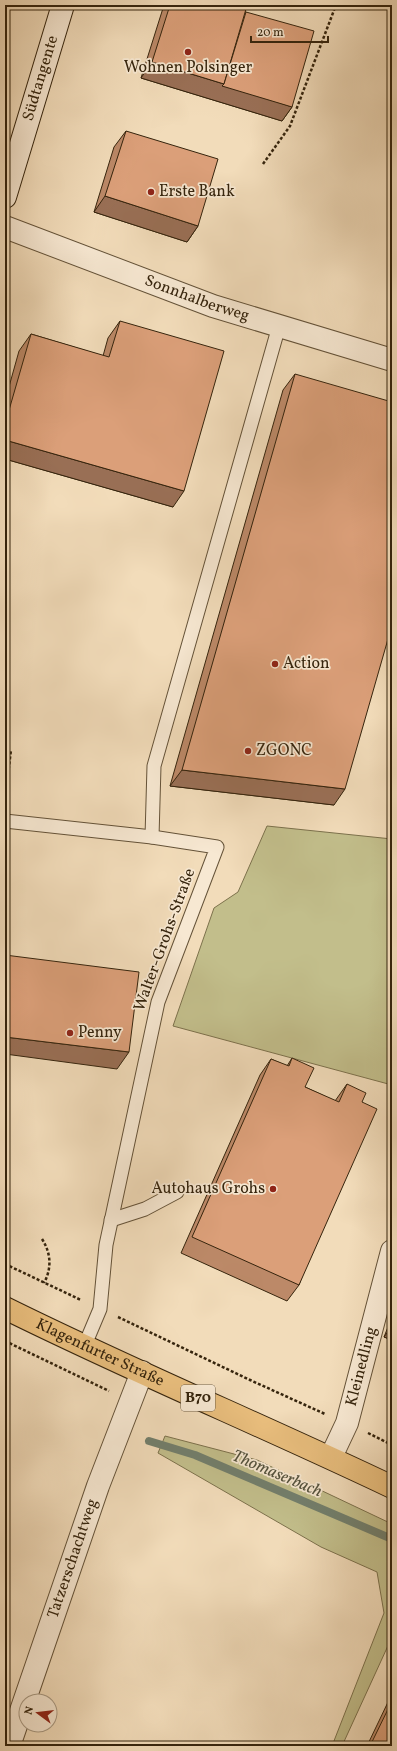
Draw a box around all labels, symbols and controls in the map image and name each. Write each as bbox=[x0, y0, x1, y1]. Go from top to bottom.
scale bar bbox=[251, 18, 328, 44]
text: 20 m bbox=[257, 25, 284, 41]
street label: Südtangente bbox=[18, 33, 64, 124]
marker: Wohnen Polsinger bbox=[183, 47, 193, 57]
place label: Wohnen Polsinger bbox=[124, 57, 252, 79]
place label: Erste Bank bbox=[159, 181, 235, 203]
marker: Erste Bank bbox=[146, 187, 156, 197]
street label: Sonnhalberweg bbox=[141, 270, 252, 327]
place label: Action bbox=[283, 653, 330, 675]
marker: Action bbox=[270, 659, 280, 669]
place label: ZGONC bbox=[256, 740, 312, 762]
marker: ZGONC bbox=[243, 746, 253, 756]
street label: Walter-Grohs-Straße bbox=[129, 865, 201, 1015]
place label: Penny bbox=[78, 1022, 122, 1044]
marker: Penny bbox=[65, 1028, 75, 1038]
place label: Autohaus Grohs bbox=[152, 1178, 265, 1200]
marker: Autohaus Grohs bbox=[268, 1184, 278, 1194]
street label: Klagenfurter Straße bbox=[32, 1314, 168, 1392]
street label: Kleinedling bbox=[341, 1324, 383, 1409]
road number: B70 bbox=[181, 1385, 215, 1411]
water label: Thomaserbach bbox=[229, 1445, 325, 1503]
street label: Tatzerschachtweg bbox=[42, 1496, 104, 1621]
north arrow bbox=[18, 1693, 58, 1733]
text: N bbox=[22, 1705, 38, 1717]

